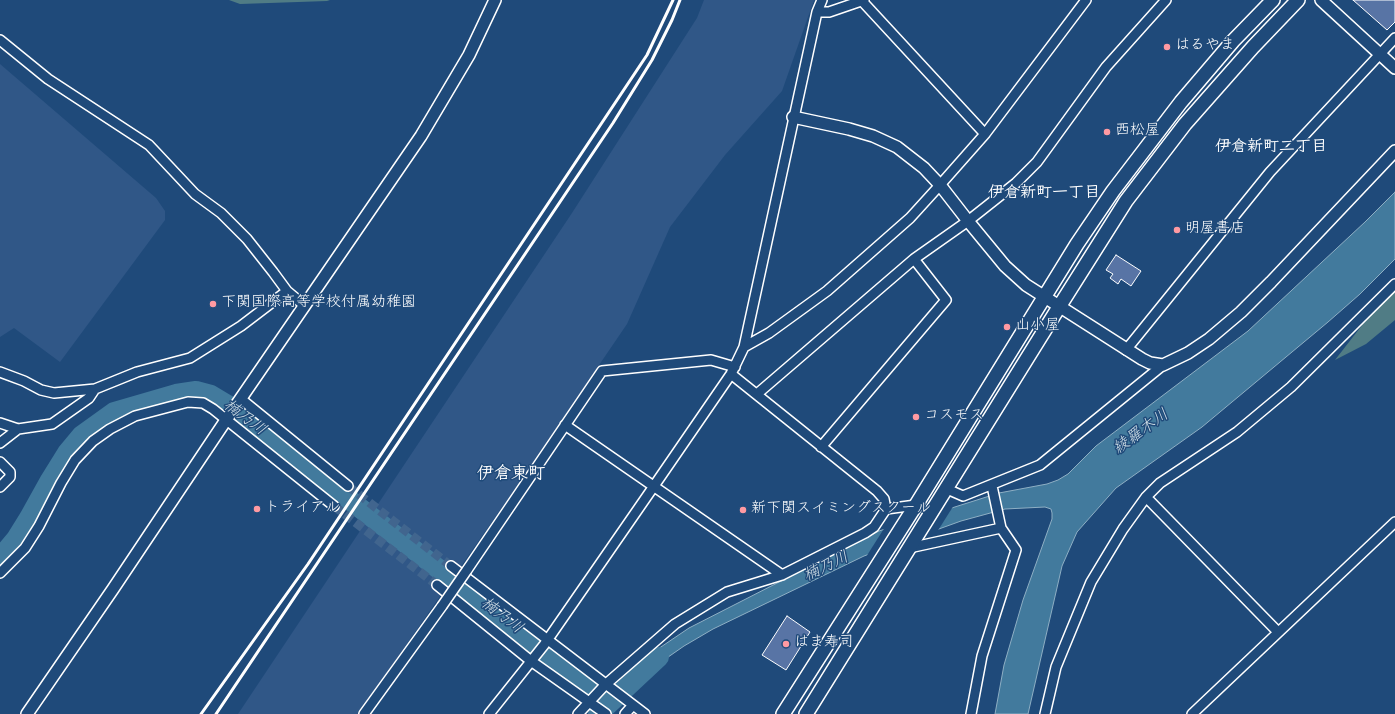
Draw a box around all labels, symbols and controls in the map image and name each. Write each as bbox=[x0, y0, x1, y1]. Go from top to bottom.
place label: はるやま bbox=[1175, 38, 1235, 56]
marker: はるやま bbox=[1162, 42, 1172, 52]
place label: 西松屋 bbox=[1115, 123, 1160, 141]
marker: 西松屋 bbox=[1102, 127, 1112, 137]
district label: 伊倉新町二丁目 bbox=[1215, 139, 1327, 159]
district label: 伊倉新町一丁目 bbox=[988, 185, 1100, 205]
place label: 明屋書店 bbox=[1185, 221, 1245, 239]
marker: 明屋書店 bbox=[1172, 225, 1182, 235]
place label: 下関国際高等学校付属幼稚園 bbox=[221, 295, 416, 313]
marker: 下関国際高等学校付属幼稚園 bbox=[208, 299, 218, 309]
place label: 山小屋 bbox=[1015, 318, 1060, 336]
marker: 山小屋 bbox=[1002, 322, 1012, 332]
water label: 楠乃川 bbox=[219, 397, 269, 441]
water label: 綾羅木川 bbox=[1110, 406, 1174, 460]
place label: コスモス bbox=[924, 408, 984, 426]
marker: コスモス bbox=[911, 412, 921, 422]
district label: 伊倉東町 bbox=[477, 465, 545, 485]
place label: トライアル bbox=[265, 500, 340, 518]
place label: 新下関スイミングスクール bbox=[751, 501, 931, 519]
marker: トライアル bbox=[252, 504, 262, 514]
marker: 新下関スイミングスクール bbox=[738, 505, 748, 515]
water label: 楠乃川 bbox=[801, 549, 853, 587]
water label: 楠乃川 bbox=[476, 595, 526, 639]
place label: はま寿司 bbox=[794, 635, 854, 653]
marker: はま寿司 bbox=[781, 639, 791, 649]

